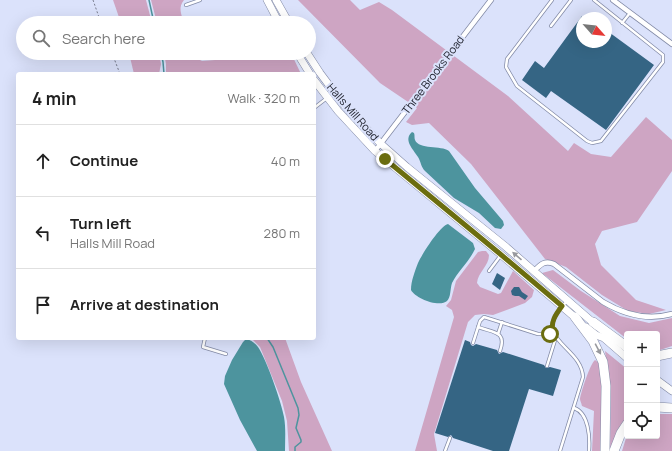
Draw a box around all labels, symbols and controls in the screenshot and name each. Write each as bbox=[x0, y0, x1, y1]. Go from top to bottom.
north arrow bbox=[576, 12, 612, 48]
search box bbox=[16, 16, 316, 60]
icon: search bbox=[30, 27, 52, 49]
text: Search here bbox=[62, 28, 145, 49]
street label: Three Brooks Road bbox=[398, 32, 467, 117]
street label: Halls Mill Road bbox=[324, 80, 383, 144]
text: 4 min bbox=[32, 87, 76, 110]
text: Walk · 320 m bbox=[227, 89, 300, 107]
icon: ahead bbox=[32, 150, 54, 172]
text: Continue bbox=[70, 150, 138, 171]
route end bbox=[376, 150, 394, 168]
text: 40 m bbox=[271, 152, 300, 170]
text: Turn left bbox=[70, 213, 132, 234]
icon: left bbox=[32, 222, 54, 244]
text: 280 m bbox=[263, 224, 300, 242]
text: Halls Mill Road bbox=[70, 234, 155, 252]
one-way arrow bbox=[512, 252, 523, 261]
icon: arrive bbox=[32, 294, 54, 316]
text: Arrive at destination bbox=[70, 294, 219, 315]
route start bbox=[541, 325, 559, 343]
map controls bbox=[624, 331, 660, 439]
button: + bbox=[624, 331, 660, 367]
one-way arrow bbox=[594, 343, 601, 355]
button: − bbox=[624, 367, 660, 403]
button: locate bbox=[624, 403, 660, 439]

